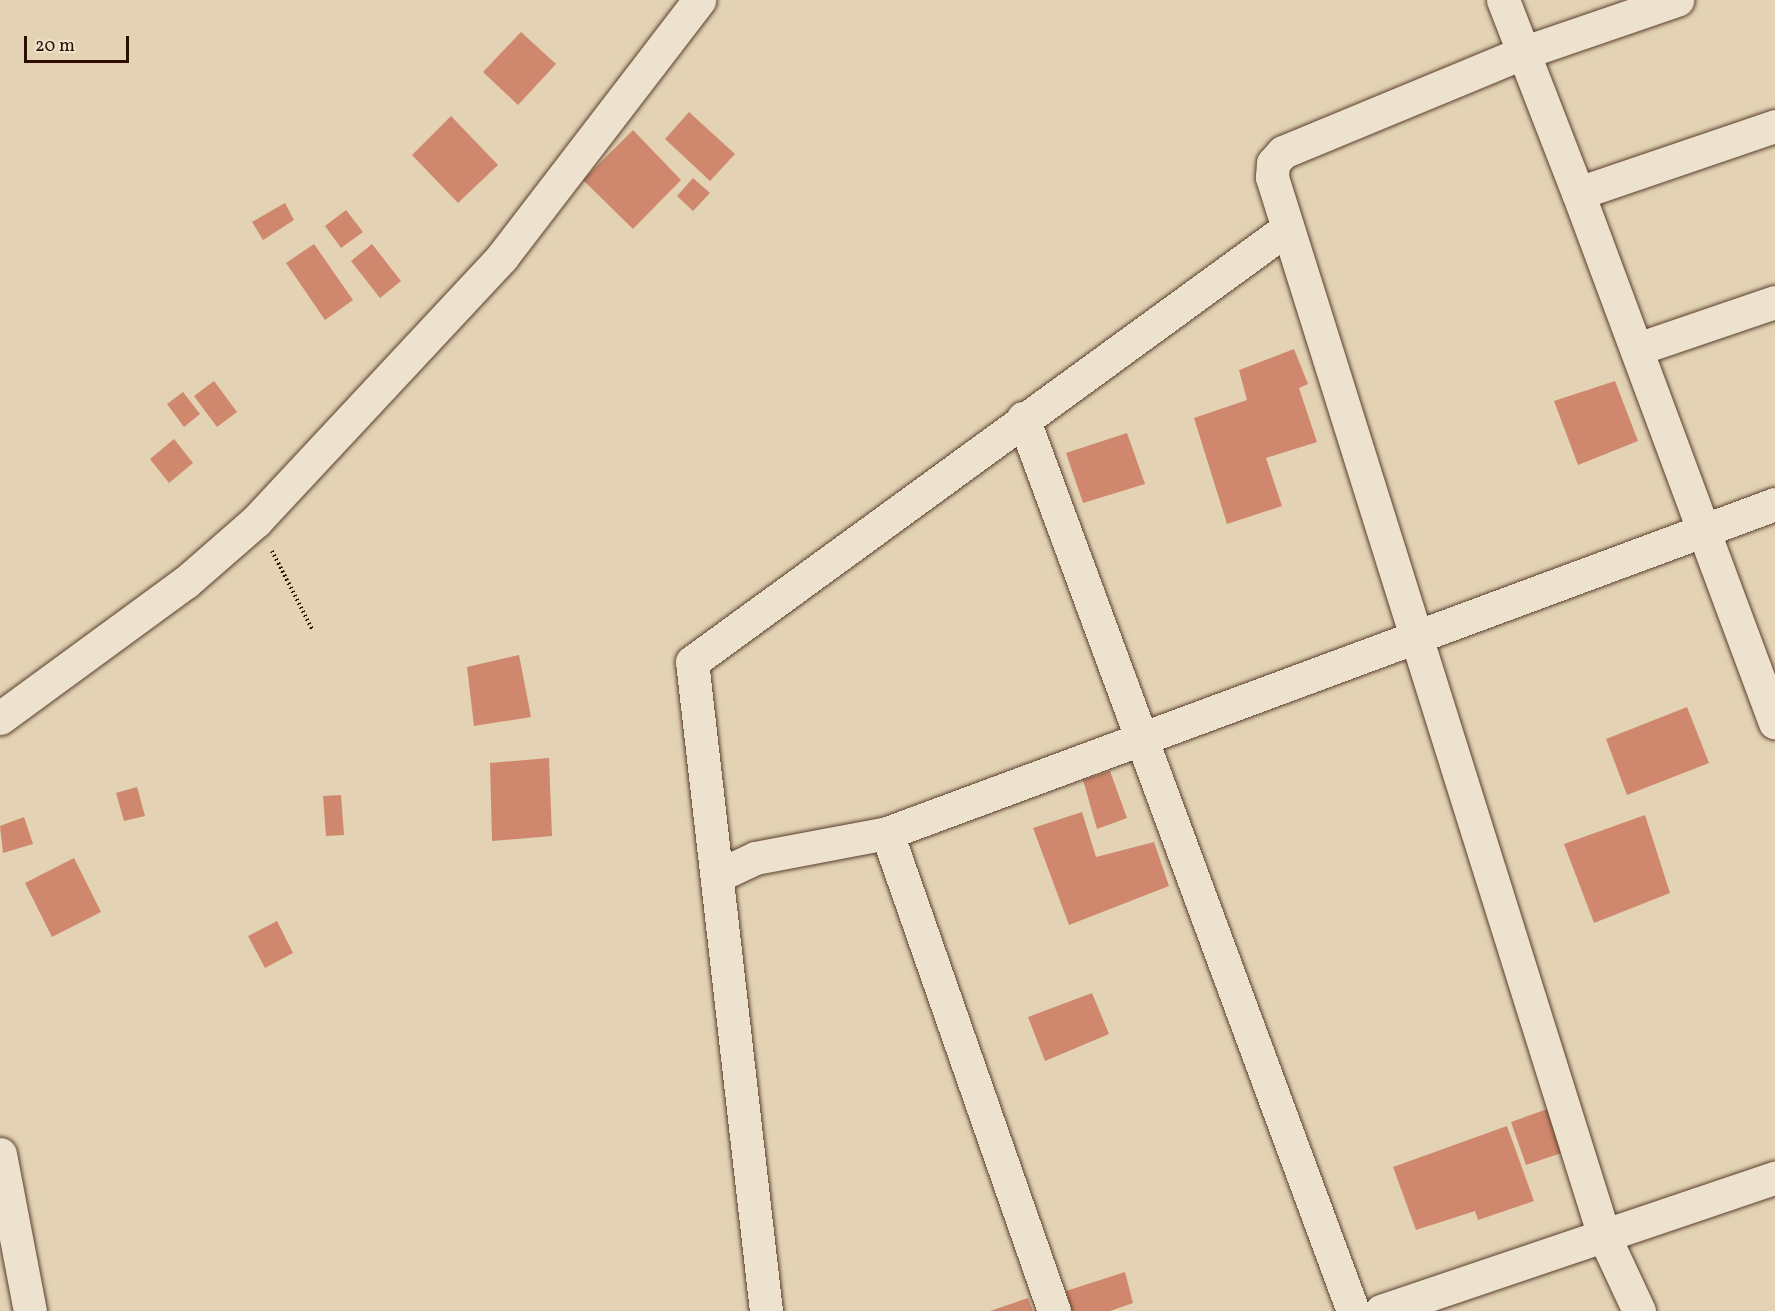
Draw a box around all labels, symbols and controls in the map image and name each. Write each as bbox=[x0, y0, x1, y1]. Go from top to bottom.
scale bar bbox=[27, 24, 132, 62]
text: 20 m bbox=[35, 34, 75, 59]

